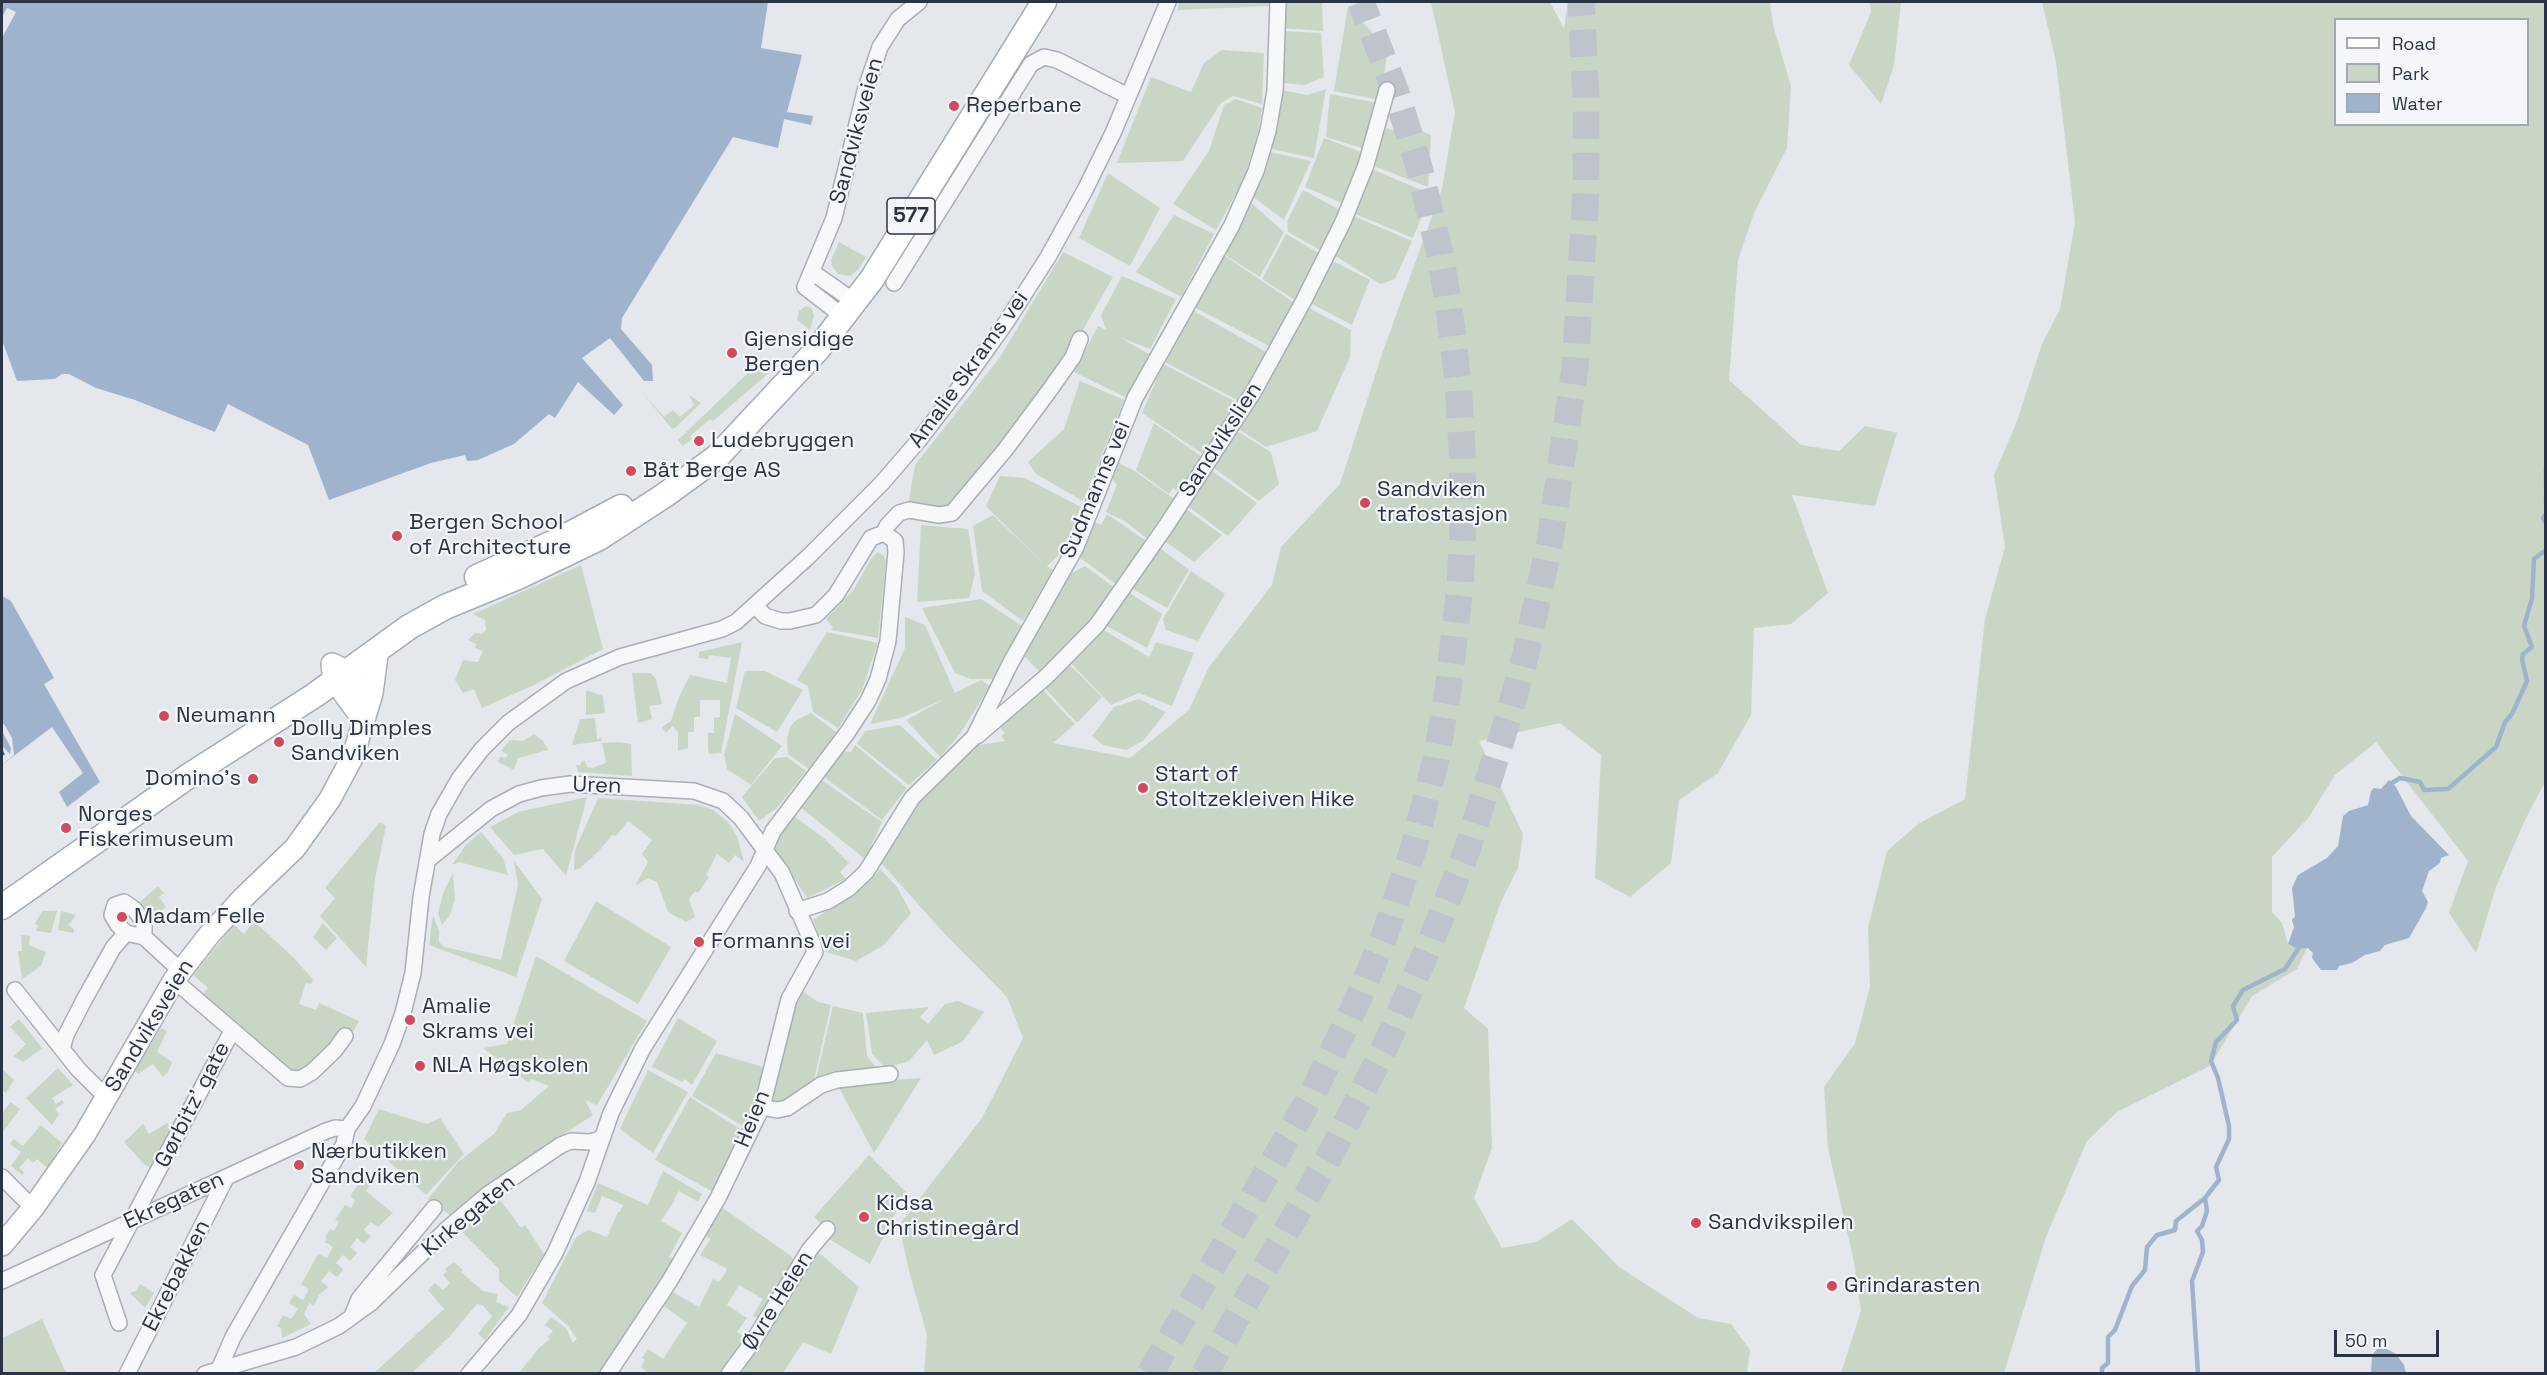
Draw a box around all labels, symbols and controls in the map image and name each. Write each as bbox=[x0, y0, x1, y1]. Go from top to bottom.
legend bbox=[2334, 18, 2529, 126]
text: Road bbox=[2392, 32, 2436, 55]
street label: Sandviksveien bbox=[825, 55, 889, 207]
text: Park bbox=[2392, 62, 2429, 85]
text: Water bbox=[2392, 92, 2443, 115]
place label: Reperbane bbox=[966, 93, 1082, 119]
marker: Reperbane bbox=[947, 99, 961, 113]
road number: 577 bbox=[887, 198, 935, 234]
street label: Amalie Skrams vei bbox=[903, 287, 1035, 453]
place label: Gjensidige Bergen bbox=[744, 327, 854, 378]
marker: Gjensidige Bergen bbox=[725, 346, 739, 360]
street label: Sandvikslien bbox=[1174, 378, 1268, 502]
street label: Sudmanns vei bbox=[1055, 417, 1137, 563]
place label: Ludebryggen bbox=[711, 428, 854, 454]
marker: Ludebryggen bbox=[692, 434, 706, 448]
place label: Båt Berge AS bbox=[643, 458, 781, 484]
marker: Båt Berge AS bbox=[624, 464, 638, 478]
place label: Sandviken trafostasjon bbox=[1377, 477, 1508, 528]
marker: Sandviken trafostasjon bbox=[1358, 496, 1372, 510]
place label: Bergen School of Architecture bbox=[409, 510, 571, 562]
marker: Bergen School of Architecture bbox=[390, 529, 404, 543]
place label: Neumann bbox=[176, 703, 276, 729]
marker: Neumann bbox=[157, 709, 171, 723]
place label: Dolly Dimples Sandviken bbox=[291, 716, 432, 768]
marker: Dolly Dimples Sandviken bbox=[272, 735, 286, 749]
place label: Start of Stoltzekleiven Hike bbox=[1155, 762, 1355, 813]
place label: Domino's bbox=[145, 766, 241, 792]
marker: Domino's bbox=[246, 772, 260, 786]
street label: Uren bbox=[572, 772, 622, 800]
marker: Start of Stoltzekleiven Hike bbox=[1136, 781, 1150, 795]
place label: Norges Fiskerimuseum bbox=[78, 802, 234, 854]
marker: Norges Fiskerimuseum bbox=[59, 821, 73, 835]
place label: Madam Felle bbox=[134, 904, 265, 930]
marker: Madam Felle bbox=[115, 910, 129, 924]
place label: Formanns vei bbox=[711, 929, 850, 955]
marker: Formanns vei bbox=[692, 935, 706, 949]
street label: Sandviksveien bbox=[100, 955, 200, 1097]
place label: Amalie Skrams vei bbox=[422, 994, 534, 1046]
marker: Amalie Skrams vei bbox=[403, 1013, 417, 1027]
street label: Gørbitz' gate bbox=[150, 1038, 236, 1172]
place label: NLA Høgskolen bbox=[432, 1053, 589, 1079]
marker: NLA Høgskolen bbox=[413, 1059, 427, 1073]
street label: Heien bbox=[730, 1087, 776, 1151]
place label: Nærbutikken Sandviken bbox=[311, 1139, 447, 1190]
marker: Nærbutikken Sandviken bbox=[292, 1158, 306, 1172]
street label: Ekregaten bbox=[120, 1166, 228, 1236]
street label: Kirkegaten bbox=[417, 1169, 521, 1263]
place label: Kidsa Christinegård bbox=[876, 1191, 1019, 1242]
marker: Kidsa Christinegård bbox=[857, 1210, 871, 1224]
place label: Sandvikspilen bbox=[1708, 1210, 1854, 1236]
street label: Ekrebakken bbox=[138, 1216, 216, 1336]
marker: Sandvikspilen bbox=[1689, 1216, 1703, 1230]
street label: Øvre Heien bbox=[737, 1246, 819, 1356]
place label: Grindarasten bbox=[1844, 1273, 1981, 1299]
marker: Grindarasten bbox=[1825, 1279, 1839, 1293]
scale bar bbox=[2337, 1318, 2442, 1356]
text: 50 m bbox=[2345, 1329, 2387, 1352]

